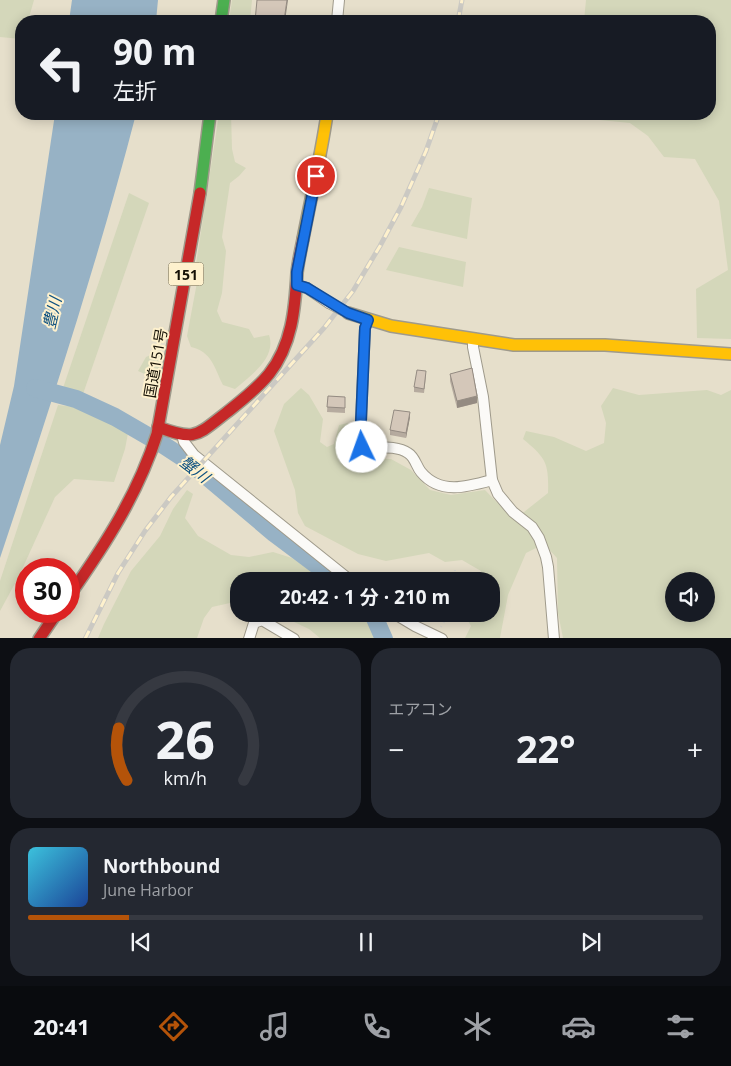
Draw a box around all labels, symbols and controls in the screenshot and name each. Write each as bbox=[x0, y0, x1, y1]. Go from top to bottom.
text: 90 m bbox=[113, 28, 196, 75]
icon: left bbox=[30, 35, 95, 100]
text: 左折 bbox=[113, 75, 157, 105]
pin bbox=[295, 155, 337, 197]
icon: arrive bbox=[302, 162, 330, 190]
road number: 151 bbox=[168, 262, 204, 286]
water label: 豊川 bbox=[38, 293, 67, 331]
street label: 国道151号 bbox=[139, 326, 171, 400]
position arrow bbox=[335, 420, 387, 472]
water label: 蟹川 bbox=[176, 450, 216, 489]
speed limit sign: 30 bbox=[15, 558, 80, 623]
map controls bbox=[665, 572, 715, 622]
button: sound bbox=[665, 572, 715, 622]
text: 20:42 · 1 分 · 210 m bbox=[280, 584, 450, 610]
text: エアコン bbox=[389, 698, 453, 720]
text: 26 bbox=[156, 703, 215, 774]
text: 22° bbox=[516, 722, 576, 774]
text: − bbox=[389, 730, 405, 768]
text: + bbox=[687, 730, 703, 768]
text: km/h bbox=[164, 766, 207, 790]
text: Northbound bbox=[103, 853, 220, 879]
text: June Harbor bbox=[103, 879, 193, 901]
icon: previous bbox=[127, 928, 155, 956]
icon: pause bbox=[352, 928, 380, 956]
icon: next bbox=[577, 928, 605, 956]
icon: directions bbox=[156, 1009, 191, 1044]
icon: music bbox=[257, 1009, 292, 1044]
icon: phone bbox=[359, 1009, 394, 1044]
icon: climate bbox=[460, 1009, 495, 1044]
icon: car bbox=[561, 1009, 596, 1044]
icon: filters bbox=[663, 1009, 698, 1044]
text: 20:41 bbox=[33, 1011, 90, 1041]

